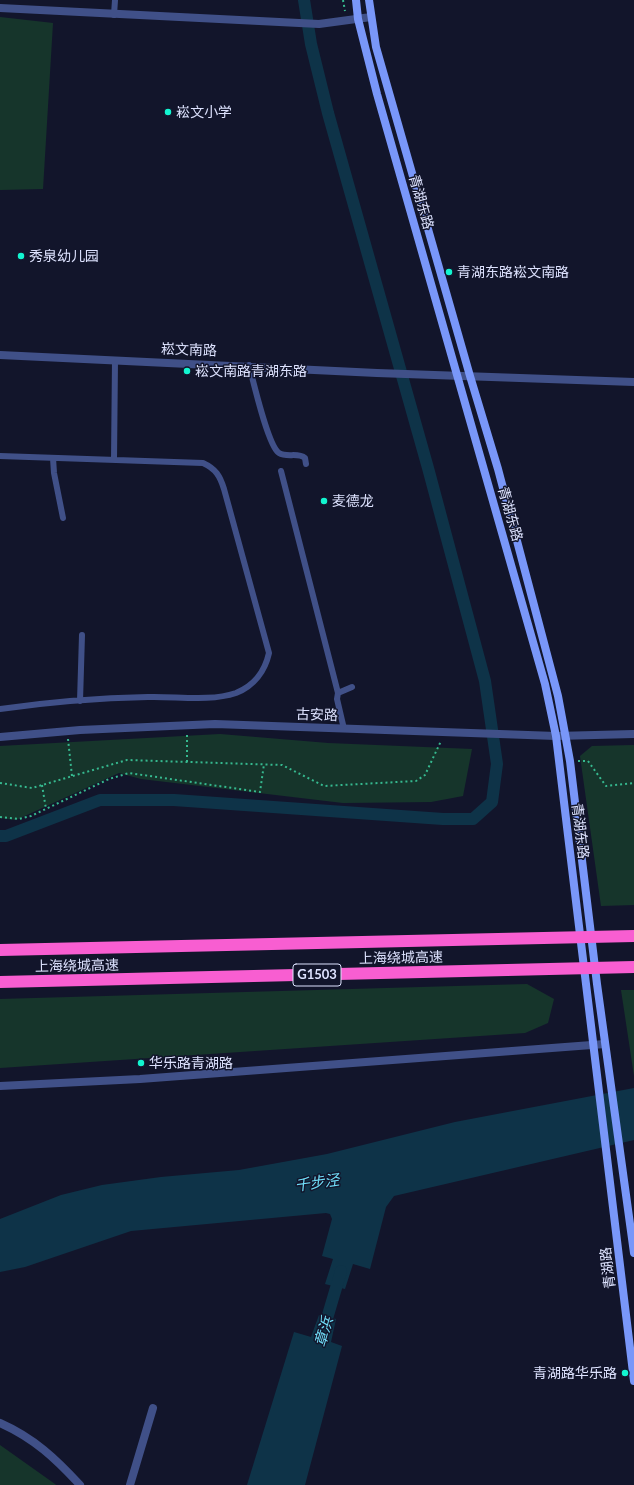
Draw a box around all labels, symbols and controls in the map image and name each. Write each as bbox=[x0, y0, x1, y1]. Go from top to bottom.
place label: 崧文小学 bbox=[176, 104, 232, 120]
marker: 崧文小学 bbox=[163, 107, 173, 117]
street label: 青湖东路 bbox=[405, 173, 437, 231]
place label: 秀泉幼儿园 bbox=[29, 248, 99, 264]
marker: 秀泉幼儿园 bbox=[16, 251, 26, 261]
place label: 青湖东路崧文南路 bbox=[457, 264, 569, 280]
marker: 青湖东路崧文南路 bbox=[444, 267, 454, 277]
street label: 崧文南路 bbox=[161, 341, 217, 359]
place label: 崧文南路青湖东路 bbox=[195, 363, 307, 379]
marker: 崧文南路青湖东路 bbox=[182, 366, 192, 376]
street label: 青湖东路 bbox=[494, 485, 526, 543]
place label: 麦德龙 bbox=[332, 493, 374, 509]
marker: 麦德龙 bbox=[319, 496, 329, 506]
street label: 古安路 bbox=[296, 706, 338, 724]
street label: 青湖东路 bbox=[568, 802, 592, 860]
street label: 上海绕城高速 bbox=[359, 949, 443, 967]
street label: 上海绕城高速 bbox=[35, 957, 119, 975]
road number: G1503 bbox=[293, 964, 341, 986]
place label: 华乐路青湖路 bbox=[149, 1055, 233, 1071]
marker: 华乐路青湖路 bbox=[136, 1058, 146, 1068]
water label: 千步泾 bbox=[293, 1171, 341, 1195]
street label: 青湖路 bbox=[597, 1246, 619, 1290]
water label: 章浜 bbox=[311, 1315, 337, 1349]
place label: 青湖路华乐路 bbox=[533, 1365, 617, 1381]
marker: 青湖路华乐路 bbox=[620, 1368, 630, 1378]

